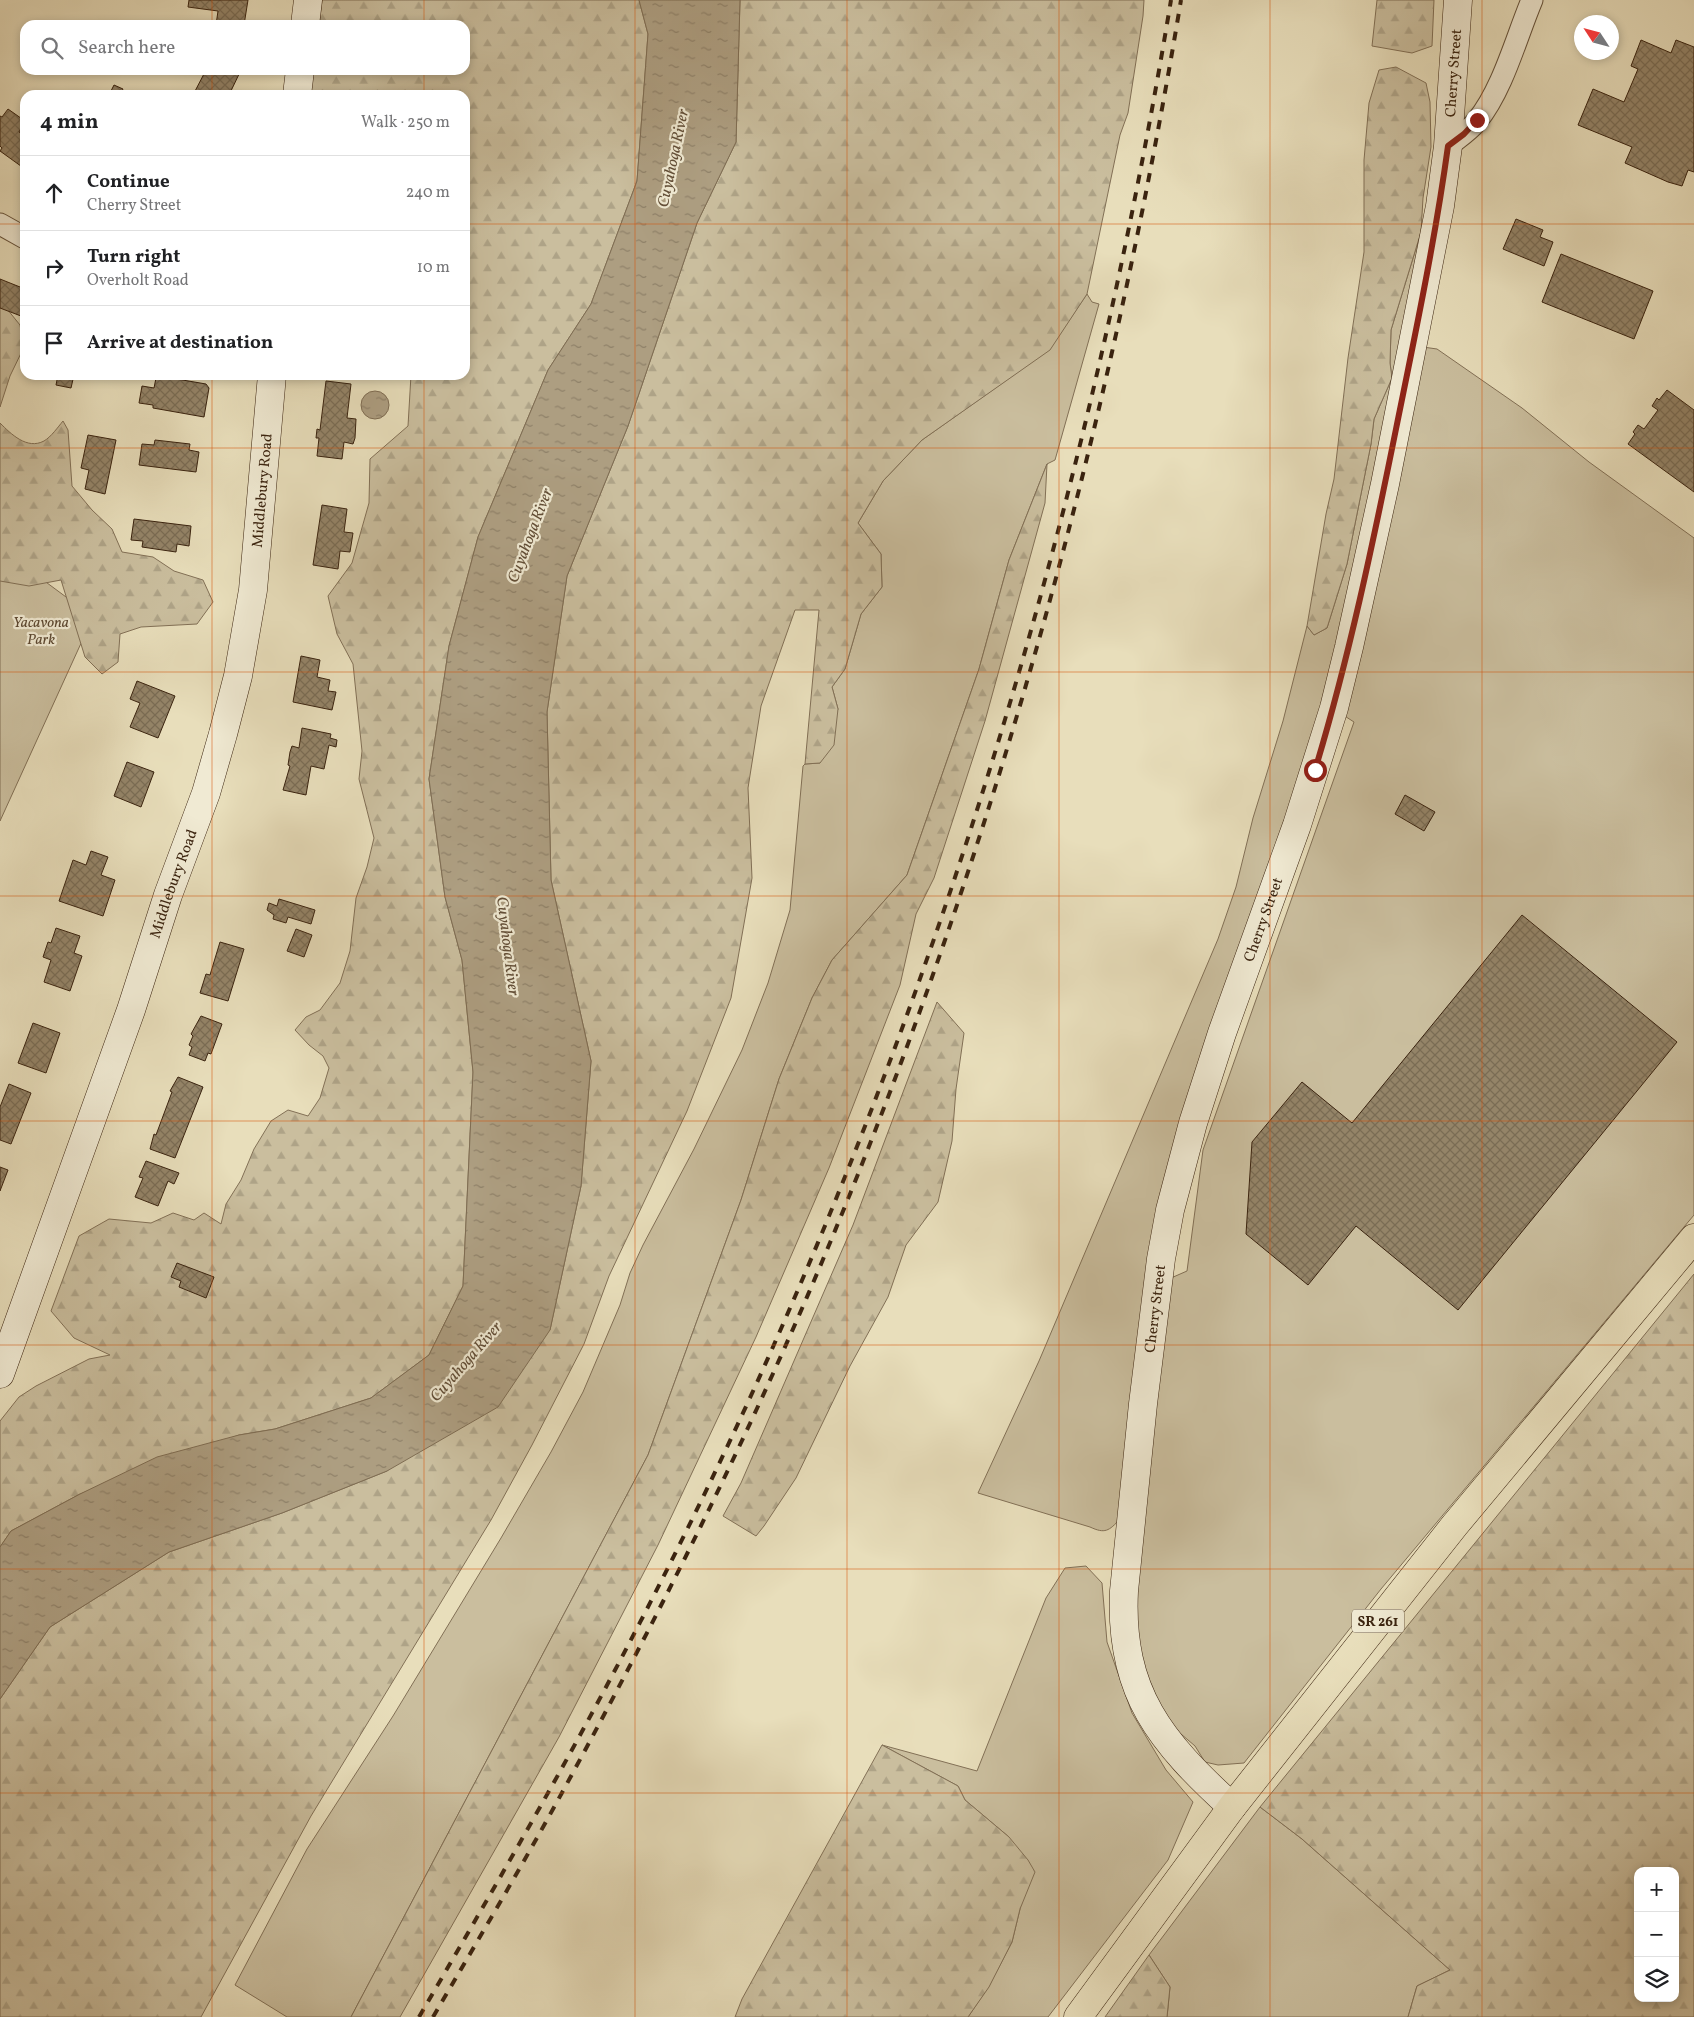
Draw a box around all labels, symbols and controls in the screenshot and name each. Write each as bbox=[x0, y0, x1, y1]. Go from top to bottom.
north arrow bbox=[1574, 15, 1619, 60]
search box bbox=[20, 20, 470, 75]
street label: Cherry Street bbox=[1441, 28, 1468, 118]
icon: search bbox=[38, 34, 66, 62]
text: Search here bbox=[78, 35, 175, 61]
water label: Cuyahoga River bbox=[653, 106, 695, 209]
text: 4 min bbox=[40, 108, 99, 137]
route end bbox=[1466, 109, 1489, 132]
text: Walk · 250 m bbox=[361, 112, 450, 134]
text: Continue bbox=[87, 169, 170, 195]
icon: ahead bbox=[40, 179, 68, 207]
text: 240 m bbox=[406, 182, 450, 204]
text: Cherry Street bbox=[87, 195, 181, 217]
text: Turn right bbox=[87, 244, 180, 270]
icon: right bbox=[40, 254, 68, 282]
text: 10 m bbox=[417, 257, 450, 279]
text: Overholt Road bbox=[87, 270, 189, 292]
icon: arrive bbox=[40, 329, 68, 357]
text: Arrive at destination bbox=[87, 330, 273, 356]
street label: Middlebury Road bbox=[248, 433, 279, 549]
water label: Cuyahoga River bbox=[503, 484, 559, 586]
park label: Yacavona Park bbox=[13, 613, 69, 651]
route start bbox=[1304, 759, 1327, 782]
street label: Middlebury Road bbox=[146, 827, 204, 941]
street label: Cherry Street bbox=[1239, 875, 1289, 965]
water label: Cuyahoga River bbox=[490, 895, 524, 998]
street label: Cherry Street bbox=[1140, 1264, 1172, 1354]
water label: Cuyahoga River bbox=[426, 1317, 508, 1407]
road number: SR 261 bbox=[1352, 1610, 1404, 1632]
map controls bbox=[1634, 1867, 1679, 2002]
button: + bbox=[1634, 1867, 1679, 1912]
button: − bbox=[1634, 1912, 1679, 1957]
button: layers bbox=[1634, 1957, 1679, 2002]

